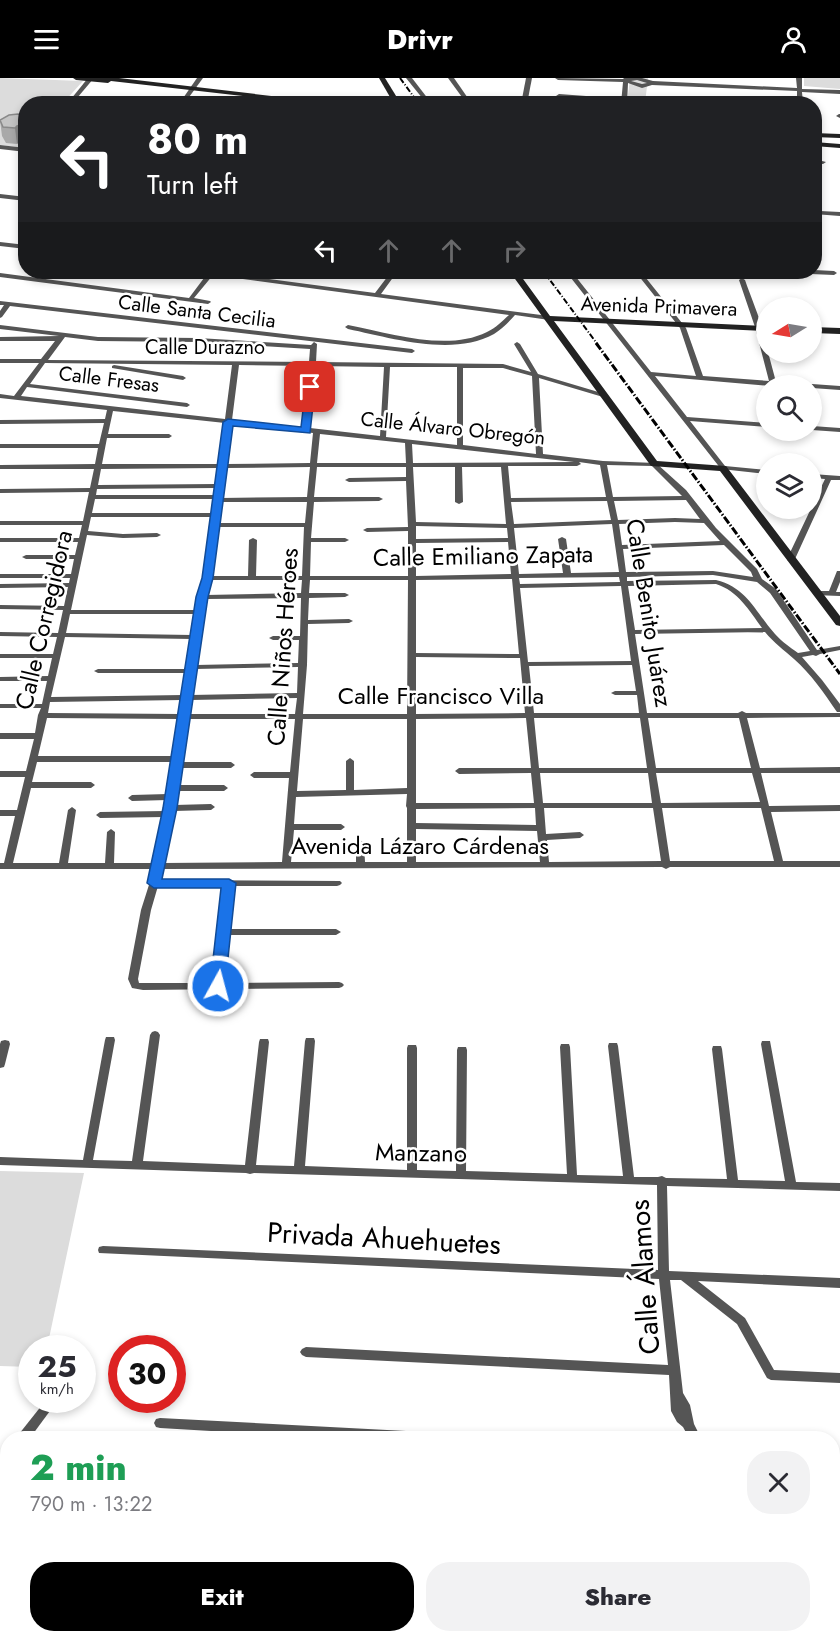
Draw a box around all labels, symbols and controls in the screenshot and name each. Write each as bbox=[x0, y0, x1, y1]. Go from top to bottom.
text: Drivr bbox=[387, 20, 453, 59]
icon: menu bbox=[30, 23, 63, 56]
icon: person bbox=[777, 23, 810, 56]
text: 80 m bbox=[147, 109, 248, 170]
icon: left bbox=[48, 120, 126, 198]
text: Turn left bbox=[147, 165, 237, 204]
icon: left bbox=[309, 234, 342, 267]
icon: ahead bbox=[372, 234, 405, 267]
icon: ahead bbox=[435, 234, 468, 267]
icon: right bbox=[498, 234, 531, 267]
street label: Calle Santa Cecilia bbox=[117, 287, 277, 336]
street label: Avenida Primavera bbox=[580, 289, 738, 324]
north arrow bbox=[756, 297, 822, 363]
map controls bbox=[756, 297, 822, 519]
street label: Calle Durazno bbox=[145, 333, 265, 362]
street label: Calle Fresas bbox=[57, 359, 161, 400]
pin bbox=[284, 361, 335, 412]
icon: arrive bbox=[293, 370, 326, 403]
button: search bbox=[756, 375, 822, 441]
street label: Calle Álvaro Obregón bbox=[359, 404, 547, 453]
button: layers bbox=[756, 453, 822, 519]
street label: Calle Benito Juárez bbox=[617, 516, 682, 710]
street label: Calle Corregidora bbox=[6, 527, 81, 713]
street label: Calle Emiliano Zapata bbox=[373, 536, 593, 575]
street label: Calle Niños Héroes bbox=[258, 547, 307, 747]
street label: Calle Francisco Villa bbox=[338, 678, 544, 713]
street label: Avenida Lázaro Cárdenas bbox=[291, 828, 549, 863]
position arrow bbox=[186, 954, 250, 1018]
street label: Manzano bbox=[375, 1134, 467, 1171]
street label: Calle Álamos bbox=[619, 1198, 670, 1356]
street label: Privada Ahuehuetes bbox=[266, 1212, 502, 1265]
speed limit sign: 30 bbox=[108, 1335, 186, 1413]
text: 25 bbox=[37, 1345, 77, 1388]
text: km/h bbox=[40, 1378, 74, 1400]
text: 2 min bbox=[30, 1441, 127, 1493]
button: close bbox=[747, 1451, 810, 1514]
text: 790 m · 13:22 bbox=[30, 1490, 152, 1519]
button: Exit bbox=[30, 1562, 414, 1631]
button: Share bbox=[426, 1562, 810, 1631]

